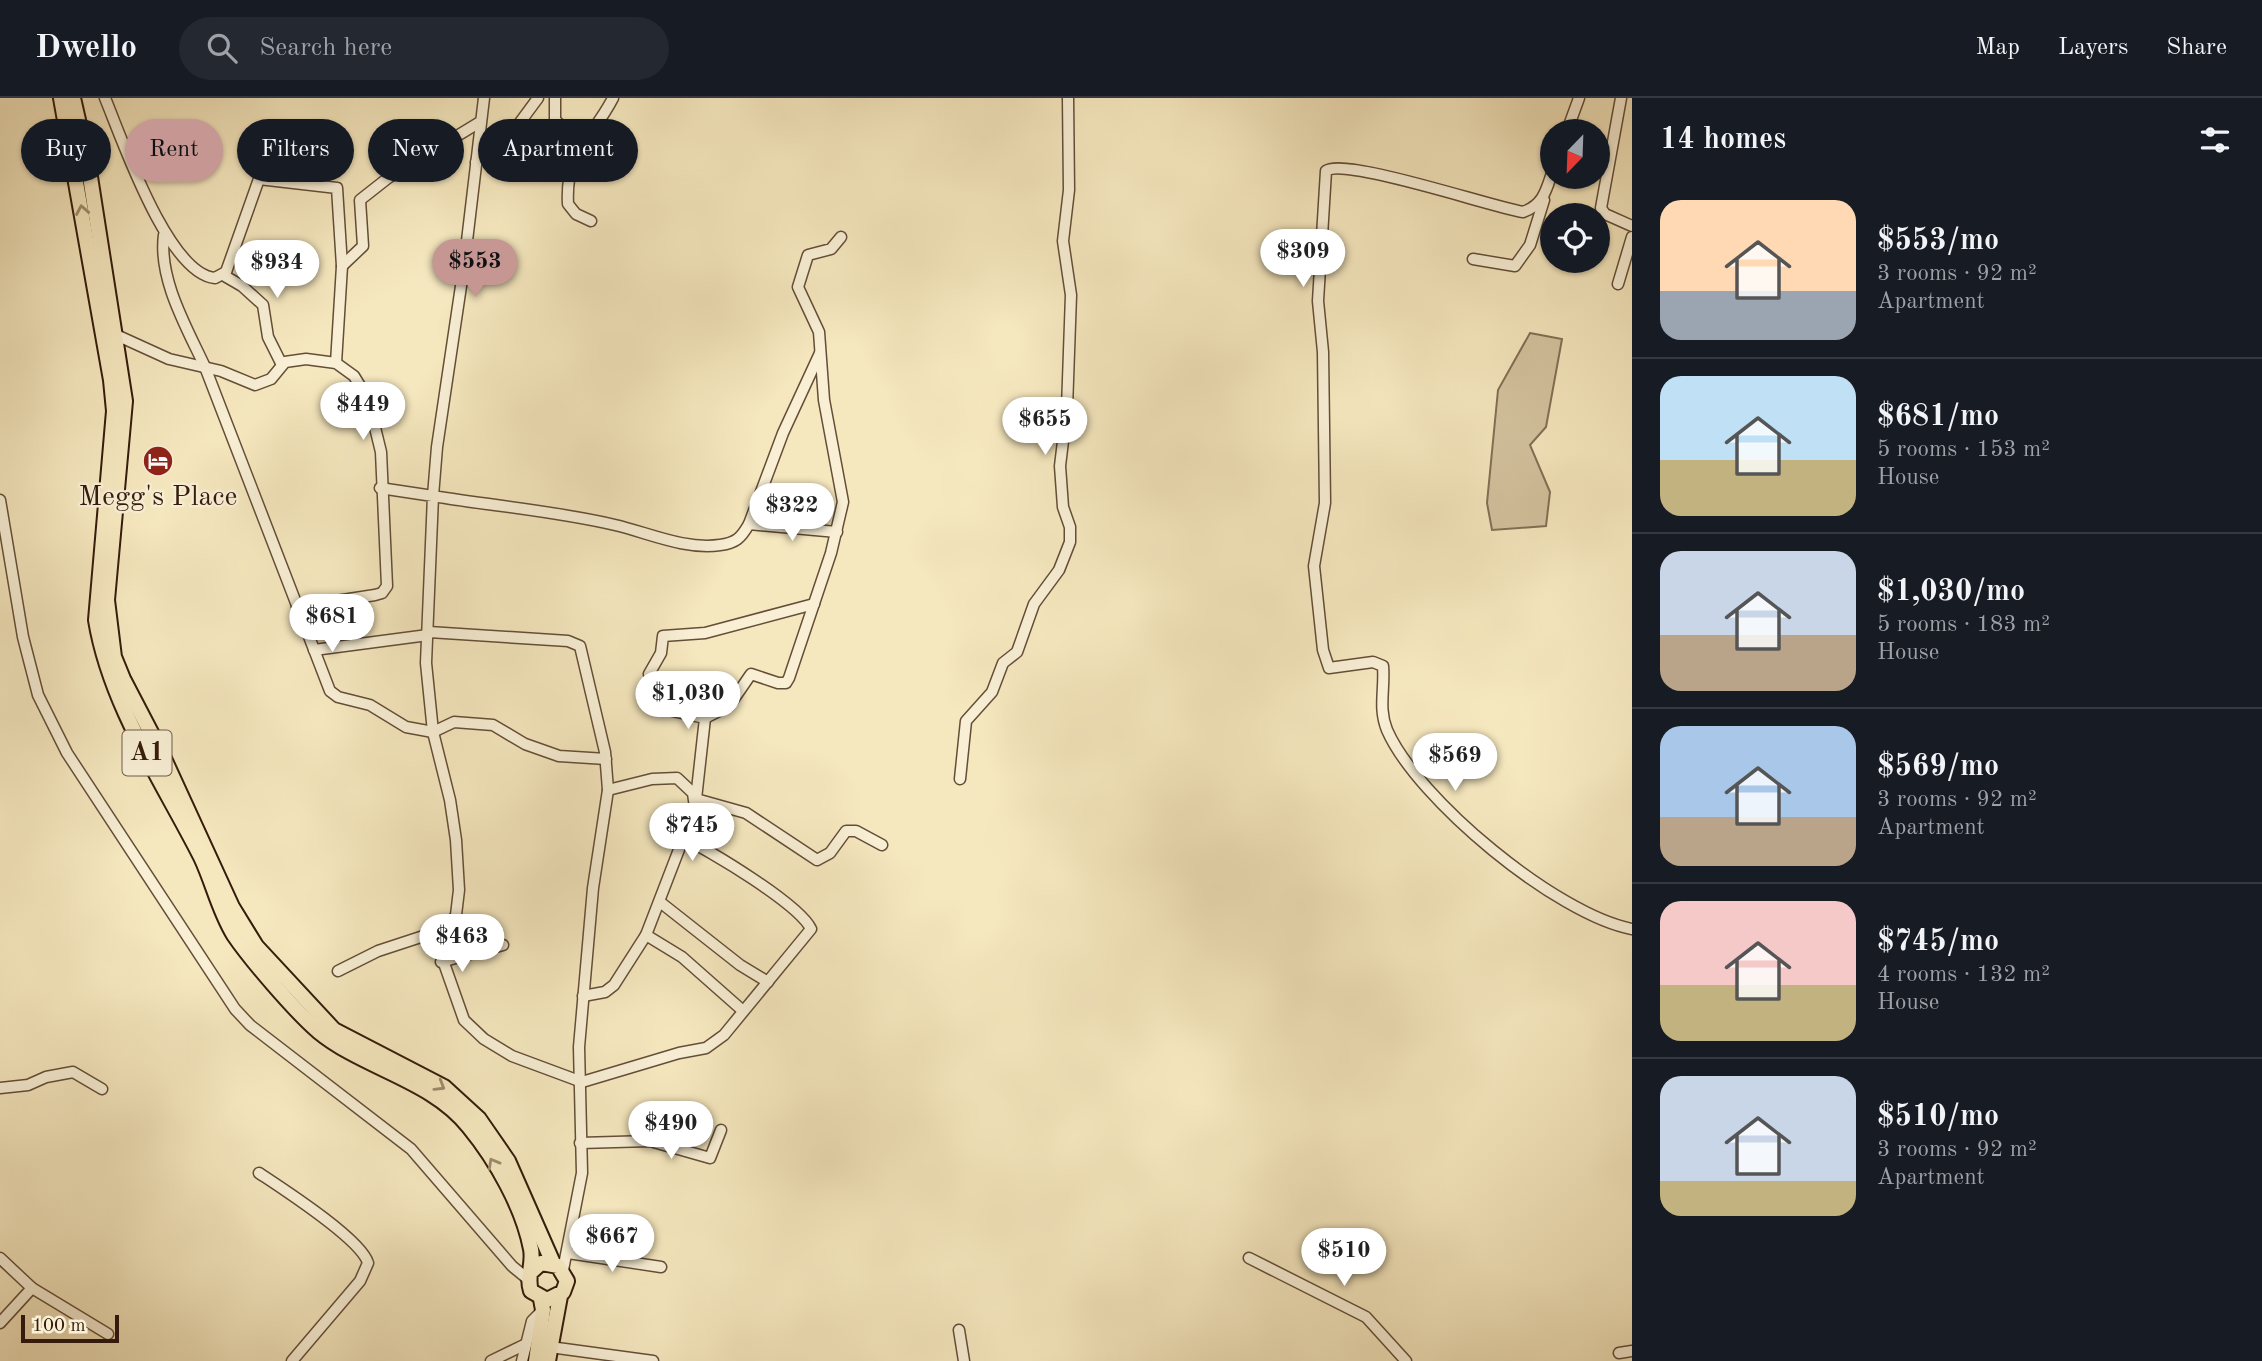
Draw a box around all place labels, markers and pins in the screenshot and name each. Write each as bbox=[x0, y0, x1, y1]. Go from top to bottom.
pin: $309 bbox=[1262, 230, 1344, 289]
pin: $934 bbox=[236, 240, 318, 300]
pin: $553 bbox=[434, 240, 516, 299]
pin: $449 bbox=[322, 382, 404, 442]
pin: $655 bbox=[1004, 398, 1086, 457]
hotel icon: Megg's Place bbox=[141, 444, 175, 478]
place label: Megg's Place bbox=[79, 484, 237, 512]
pin: $322 bbox=[751, 484, 833, 543]
pin: $681 bbox=[291, 594, 373, 654]
pin: $1,030 bbox=[631, 672, 745, 731]
pin: $569 bbox=[1414, 734, 1496, 793]
pin: $745 bbox=[651, 804, 733, 863]
pin: $463 bbox=[421, 914, 503, 974]
pin: $490 bbox=[630, 1102, 712, 1161]
pin: $667 bbox=[571, 1214, 653, 1274]
pin: $510 bbox=[1303, 1228, 1385, 1288]

